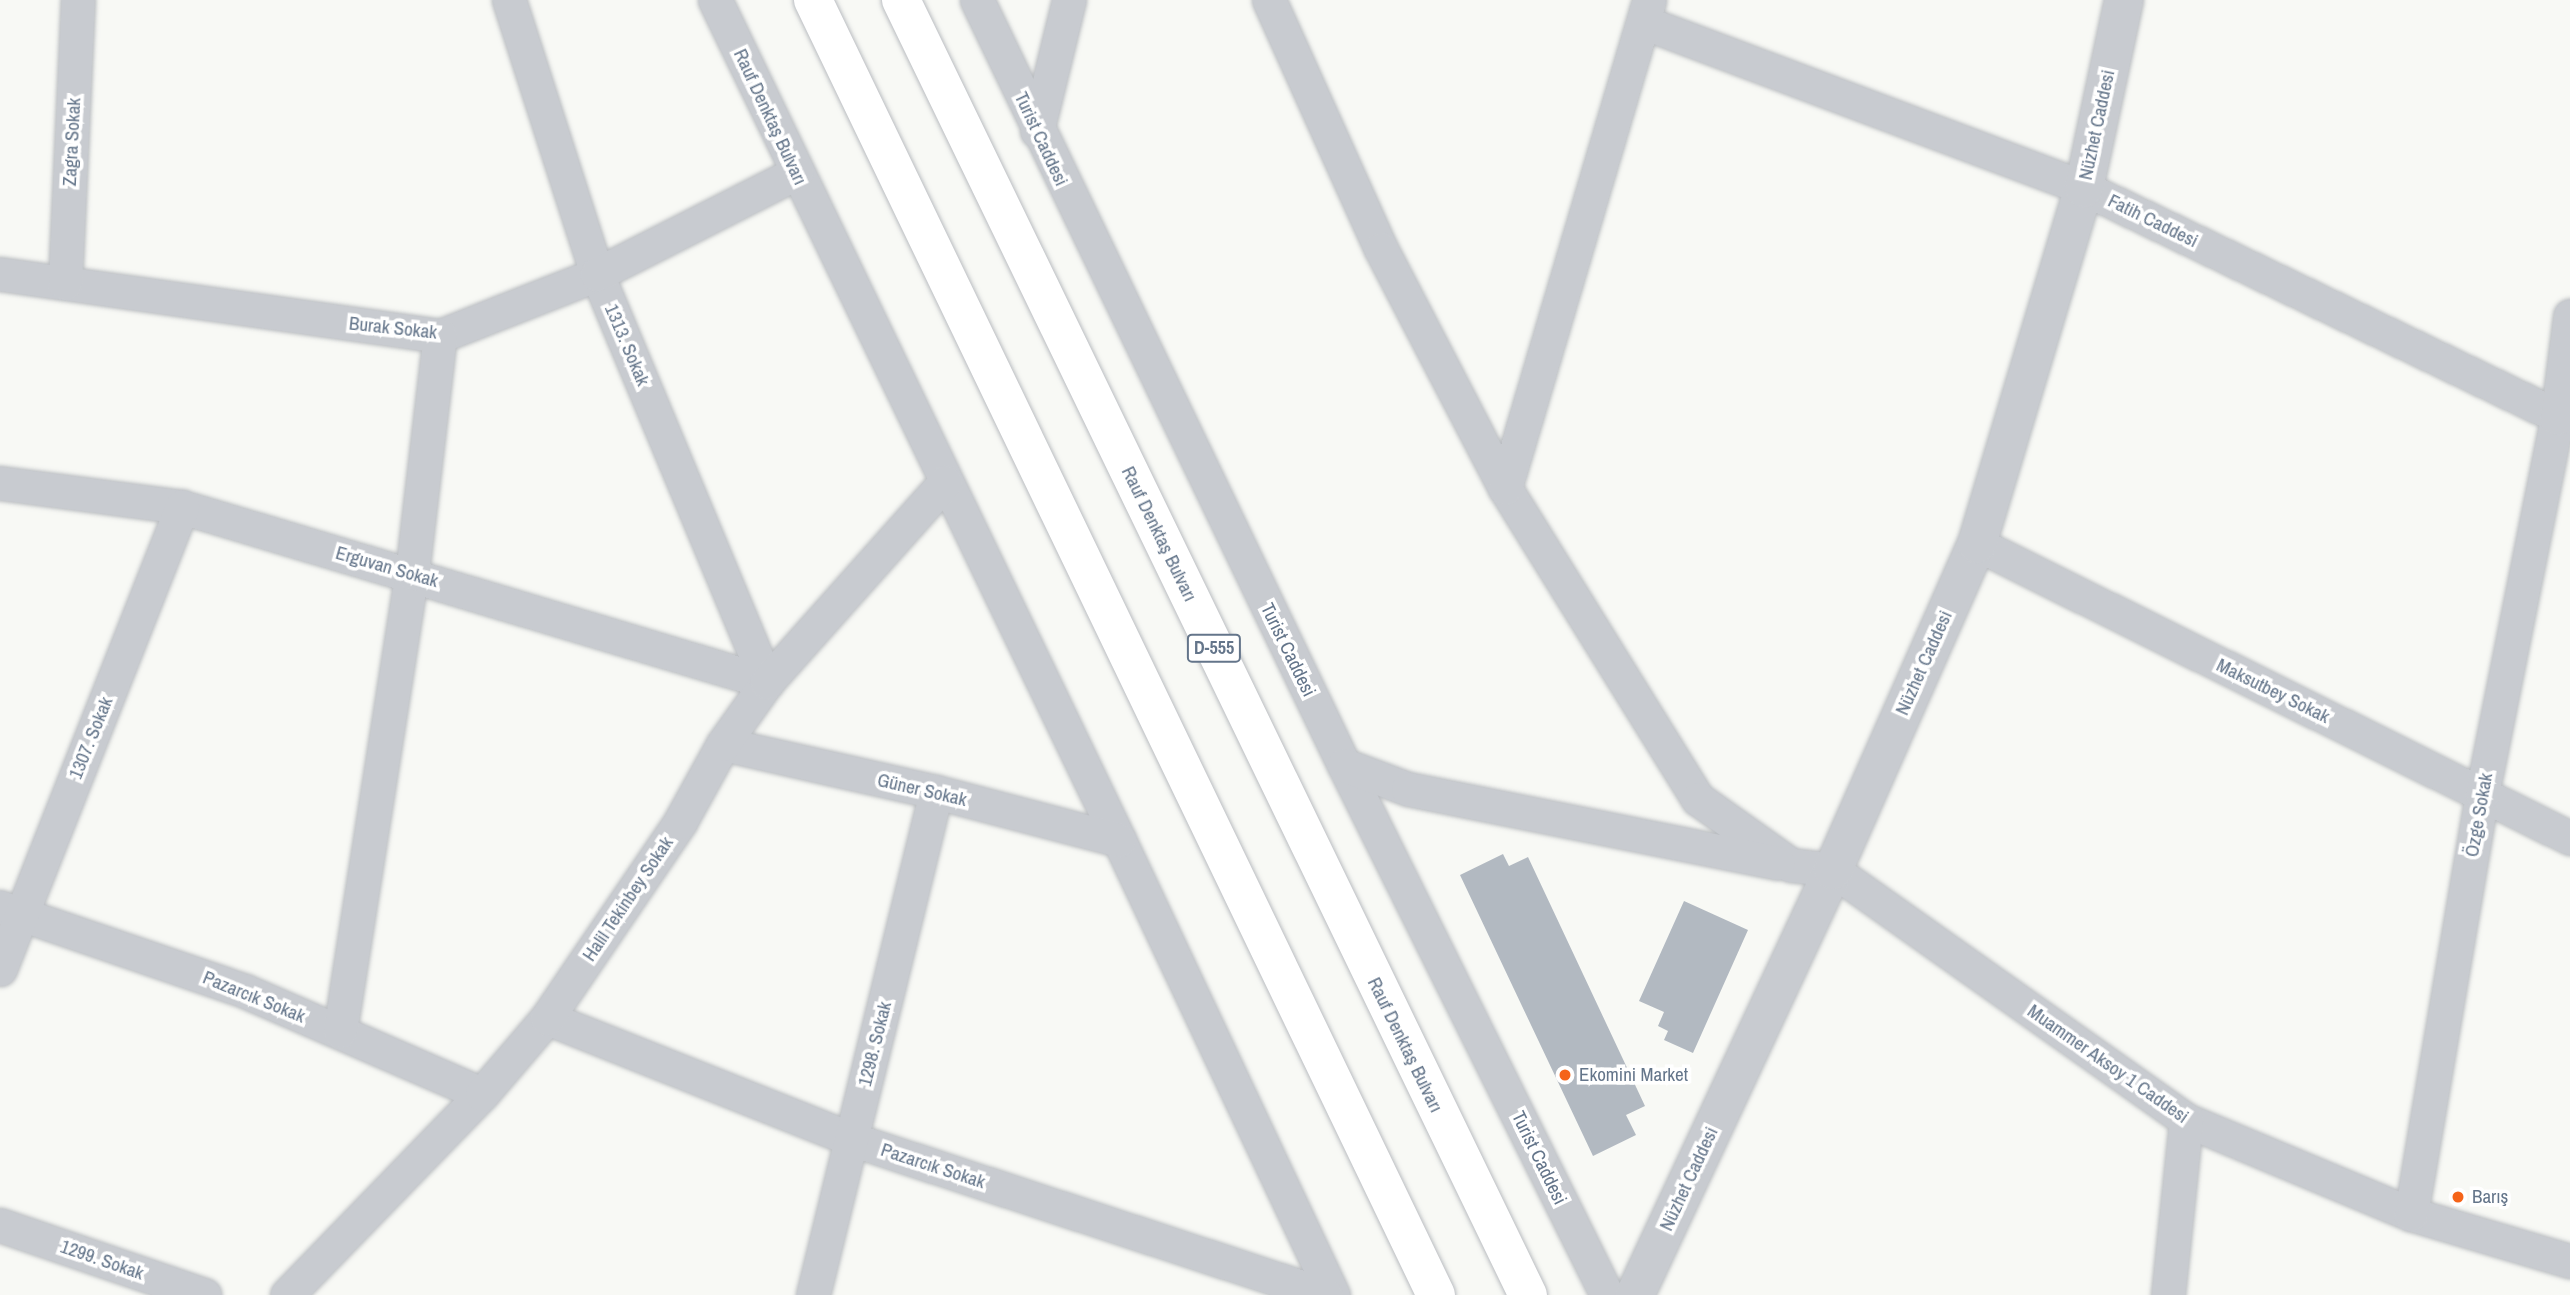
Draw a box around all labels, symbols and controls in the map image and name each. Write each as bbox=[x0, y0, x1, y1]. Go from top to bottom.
street label: Rauf Denktaş Bulvarı bbox=[729, 45, 811, 189]
street label: Nüzhet Caddesi bbox=[2074, 68, 2120, 182]
street label: Turist Caddesi bbox=[1009, 88, 1073, 190]
street label: Zagra Sokak bbox=[58, 97, 86, 187]
street label: Fatih Caddesi bbox=[2104, 189, 2202, 253]
street label: 1313. Sokak bbox=[600, 301, 654, 389]
street label: Burak Sokak bbox=[348, 312, 438, 344]
street label: Rauf Denktaş Bulvarı bbox=[1116, 463, 1202, 605]
street label: Erguvan Sokak bbox=[333, 541, 441, 593]
street label: Turist Caddesi bbox=[1256, 600, 1320, 700]
street label: Nüzhet Caddesi bbox=[1891, 607, 1957, 719]
road number: D-555 bbox=[1186, 634, 1242, 662]
street label: Maksutbey Sokak bbox=[2213, 654, 2333, 728]
street label: 1307. Sokak bbox=[64, 694, 118, 782]
street label: Güner Sokak bbox=[875, 769, 969, 811]
street label: Özge Sokak bbox=[2460, 771, 2498, 859]
street label: Halil Tekinbey Sokak bbox=[578, 832, 678, 966]
street label: Pazarcık Sokak bbox=[200, 966, 308, 1028]
street label: Rauf Denktaş Bulvarı bbox=[1362, 974, 1448, 1116]
street label: 1298. Sokak bbox=[853, 999, 897, 1089]
street label: Muammer Aksoy 1 Caddesi bbox=[2023, 1000, 2193, 1128]
place label: Ekomini Market bbox=[1579, 1064, 1688, 1086]
marker: Ekomini Market bbox=[1557, 1067, 1573, 1083]
street label: Turist Caddesi bbox=[1507, 1108, 1571, 1208]
street label: Nüzhet Caddesi bbox=[1655, 1124, 1723, 1234]
street label: Pazarcık Sokak bbox=[878, 1138, 988, 1194]
place label: Barış bbox=[2472, 1186, 2508, 1208]
marker: Barış bbox=[2450, 1189, 2466, 1205]
street label: 1299. Sokak bbox=[57, 1235, 147, 1285]

